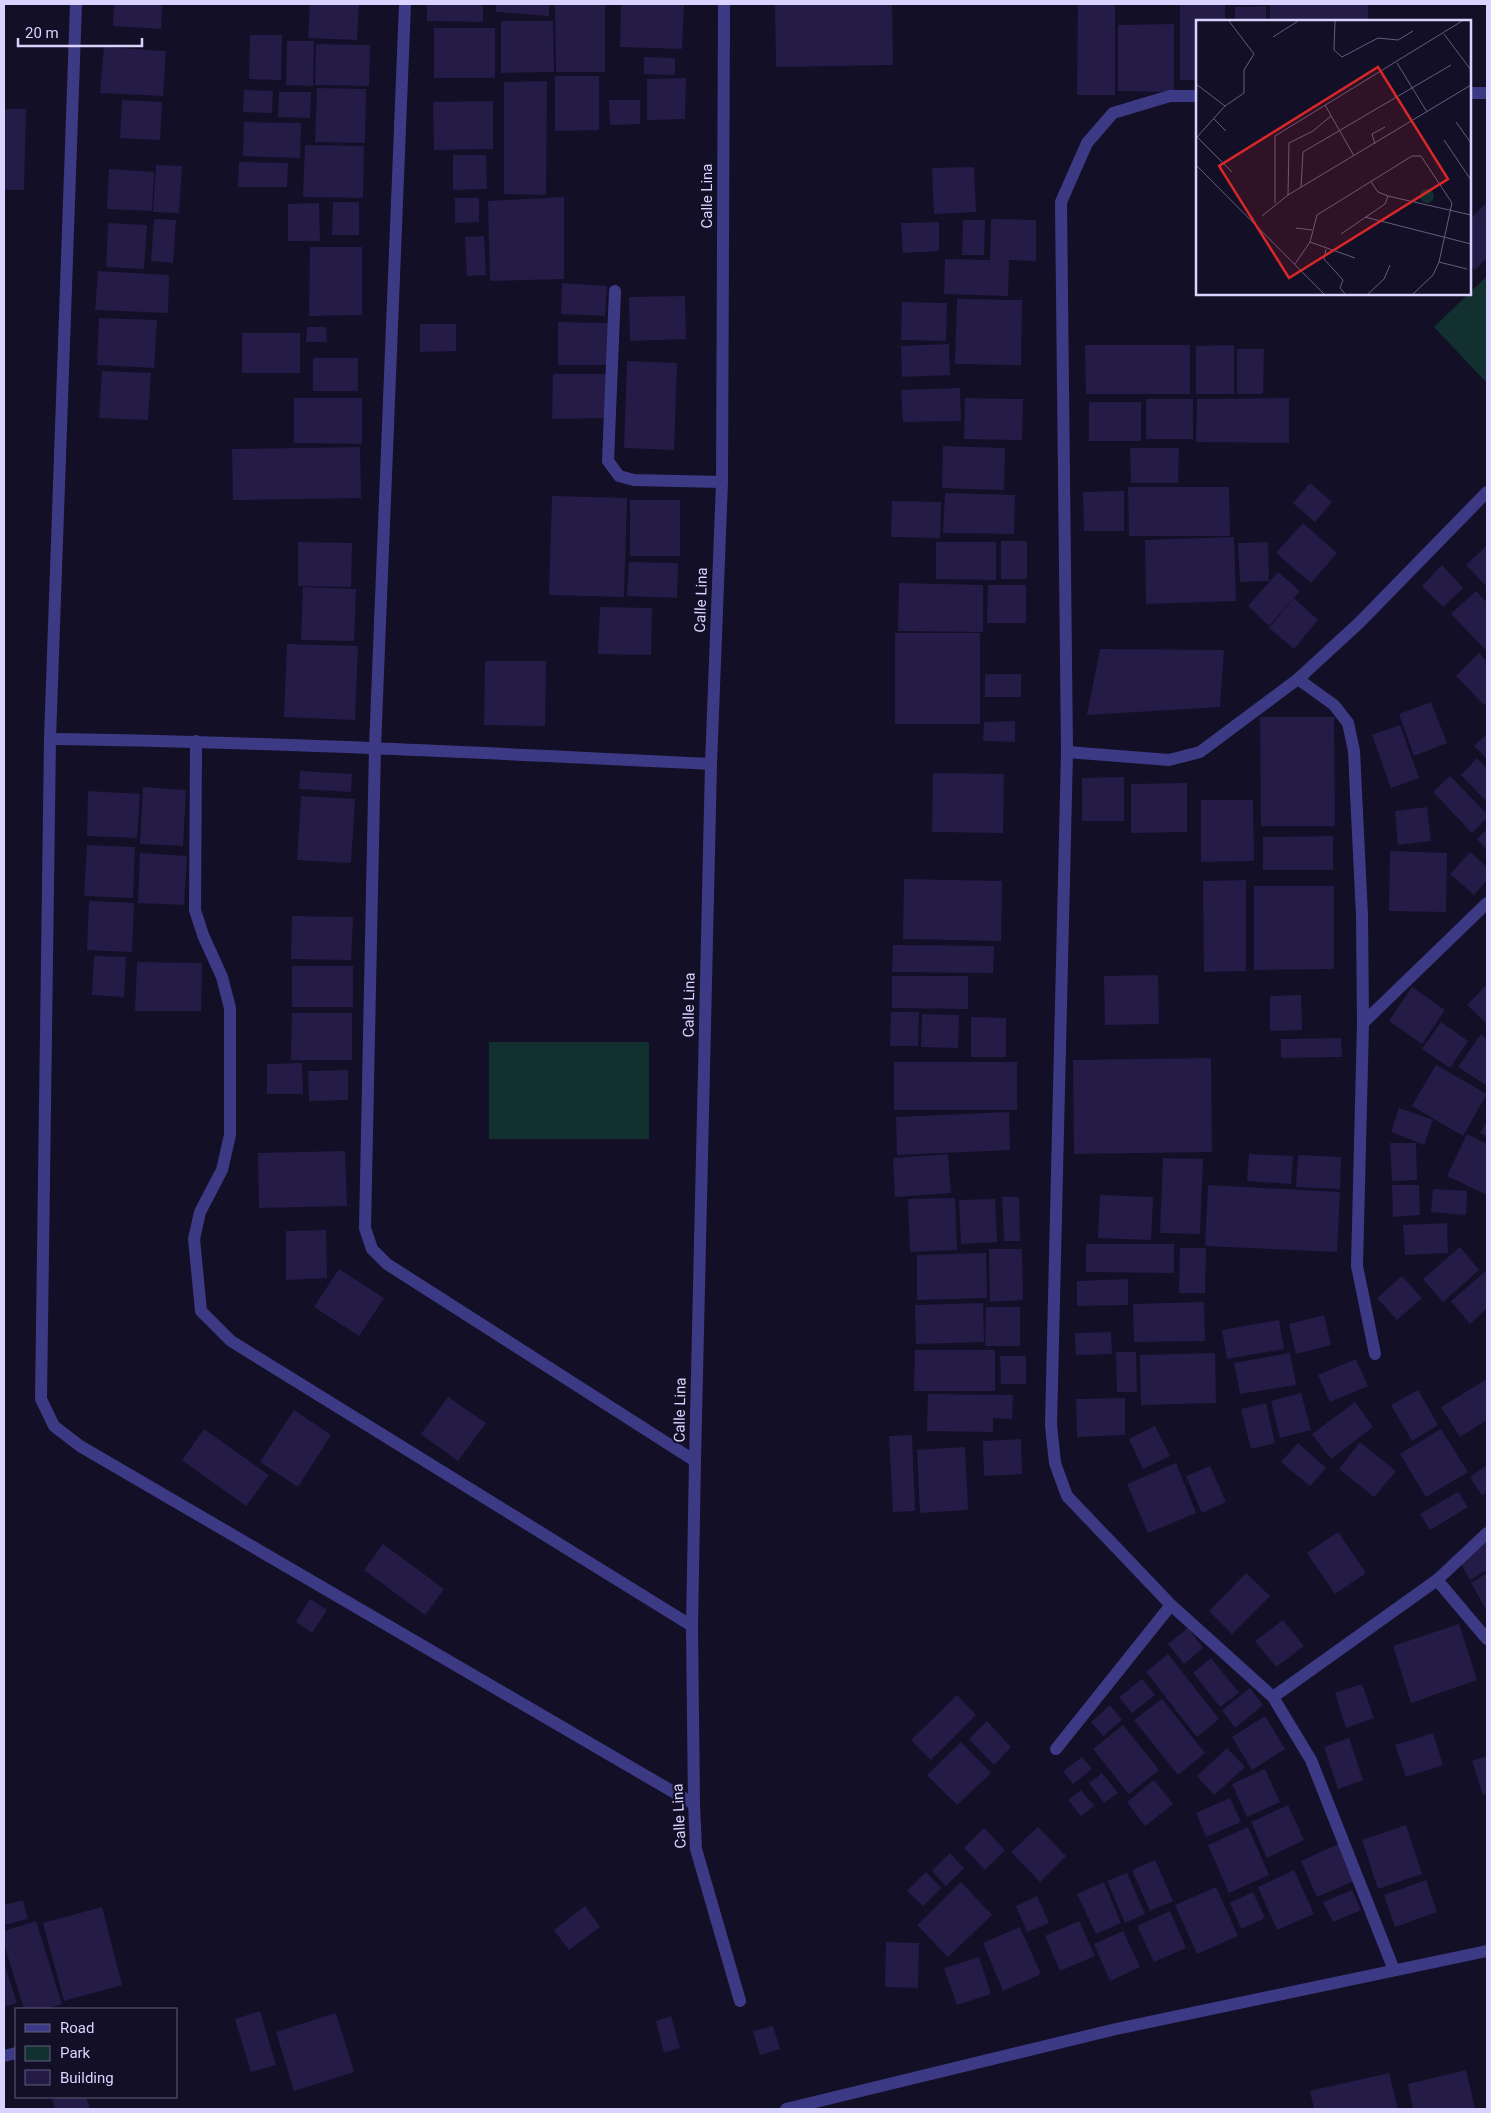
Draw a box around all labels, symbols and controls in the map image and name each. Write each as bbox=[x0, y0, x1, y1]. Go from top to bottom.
scale bar bbox=[18, 15, 141, 47]
inset map bbox=[1196, 20, 1471, 295]
text: 20 m bbox=[25, 24, 59, 42]
street label: Calle Lina bbox=[698, 163, 716, 229]
street label: Calle Lina bbox=[691, 567, 711, 633]
street label: Calle Lina bbox=[679, 972, 699, 1038]
street label: Calle Lina bbox=[670, 1377, 690, 1443]
street label: Calle Lina bbox=[668, 1783, 690, 1849]
legend bbox=[15, 2008, 178, 2098]
text: Road bbox=[60, 2019, 94, 2037]
text: Park bbox=[60, 2044, 91, 2062]
text: Building bbox=[60, 2069, 114, 2087]

